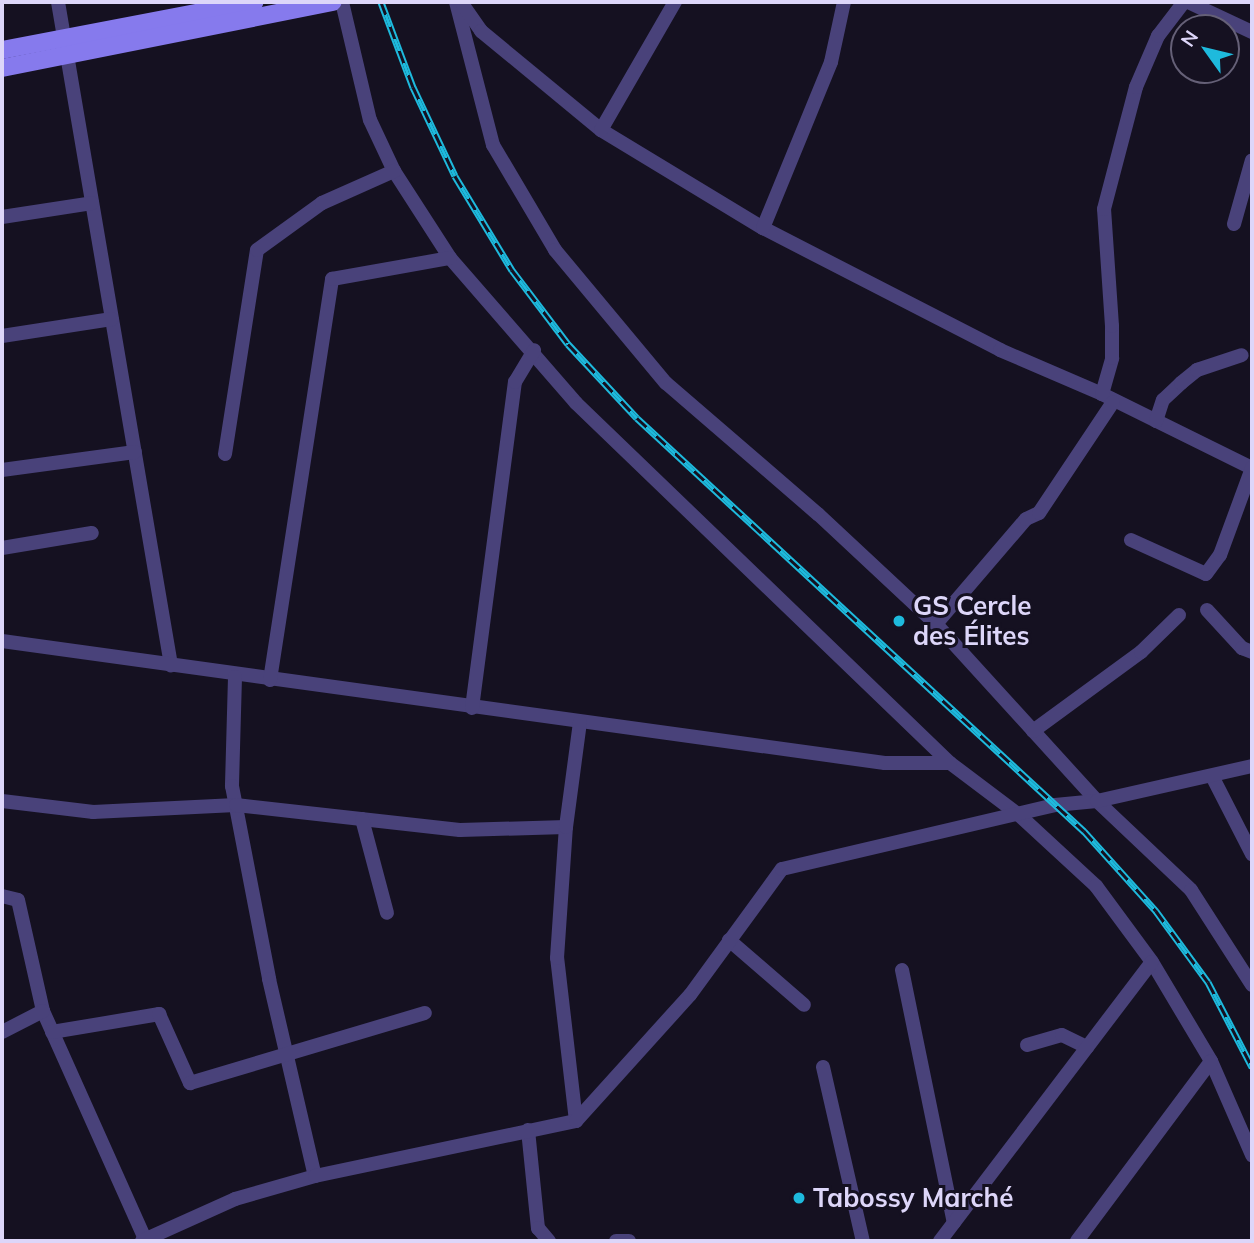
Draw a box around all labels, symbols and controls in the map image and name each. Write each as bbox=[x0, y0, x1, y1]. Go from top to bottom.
north arrow bbox=[1170, 14, 1240, 84]
text: N bbox=[1175, 26, 1203, 51]
place label: GS Cercle des Élites bbox=[913, 590, 1031, 652]
marker: GS Cercle des Élites bbox=[891, 613, 907, 629]
place label: Tabossy Marché bbox=[813, 1182, 1014, 1214]
marker: Tabossy Marché bbox=[791, 1190, 807, 1206]

